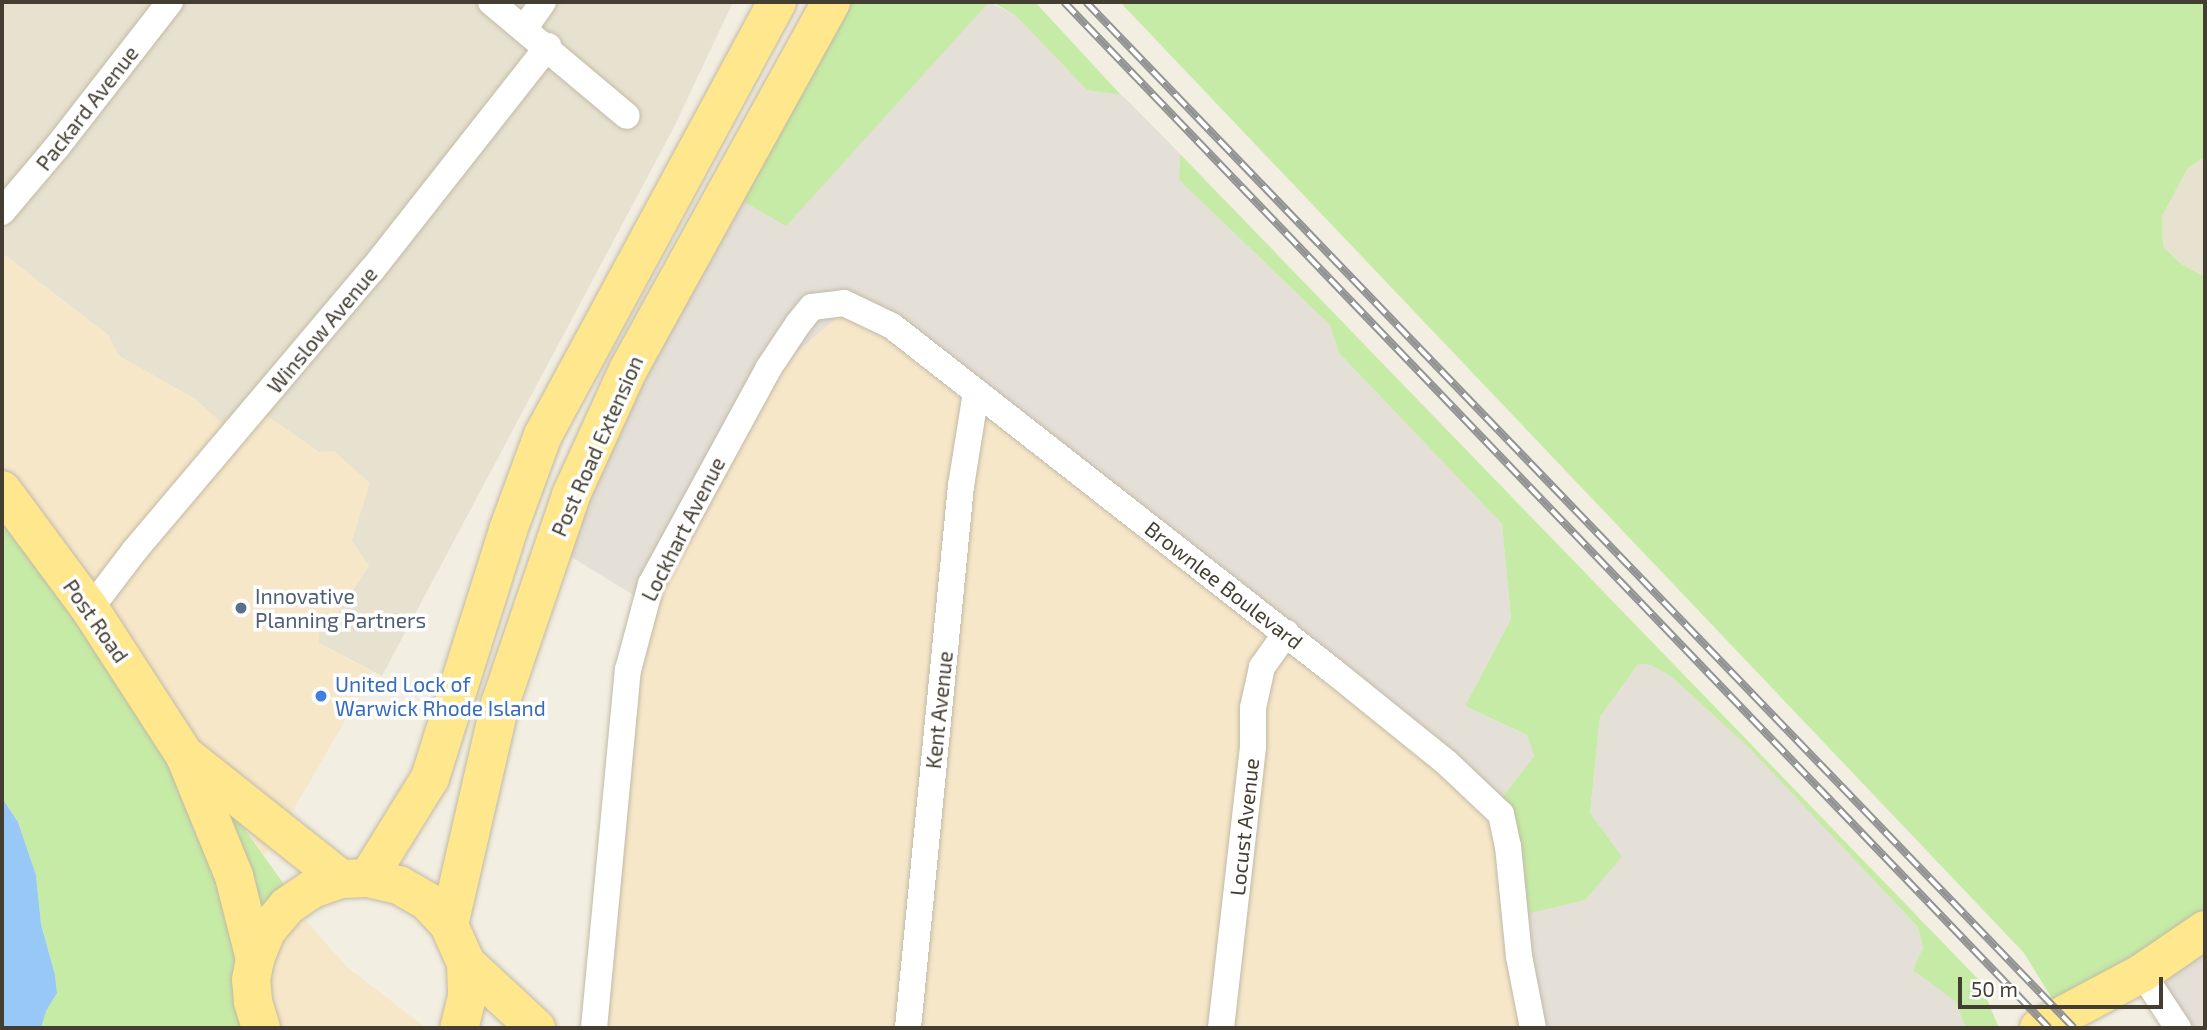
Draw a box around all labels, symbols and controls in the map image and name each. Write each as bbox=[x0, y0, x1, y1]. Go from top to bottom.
street label: Packard Avenue bbox=[30, 41, 144, 175]
street label: Winslow Avenue bbox=[261, 261, 383, 399]
street label: Post Road Extension bbox=[546, 352, 648, 540]
street label: Lockhart Avenue bbox=[636, 453, 730, 605]
street label: Brownlee Boulevard bbox=[1140, 516, 1308, 654]
street label: Post Road bbox=[58, 574, 134, 668]
place label: Innovative Planning Partners bbox=[255, 583, 426, 633]
marker: Innovative Planning Partners bbox=[233, 600, 249, 616]
street label: Kent Avenue bbox=[920, 650, 958, 770]
place label: United Lock of Warwick Rhode Island bbox=[335, 671, 546, 721]
marker: United Lock of Warwick Rhode Island bbox=[313, 688, 329, 704]
street label: Locust Avenue bbox=[1224, 757, 1264, 897]
scale bar bbox=[1962, 964, 2167, 1008]
text: 50 m bbox=[1971, 976, 2018, 1001]

